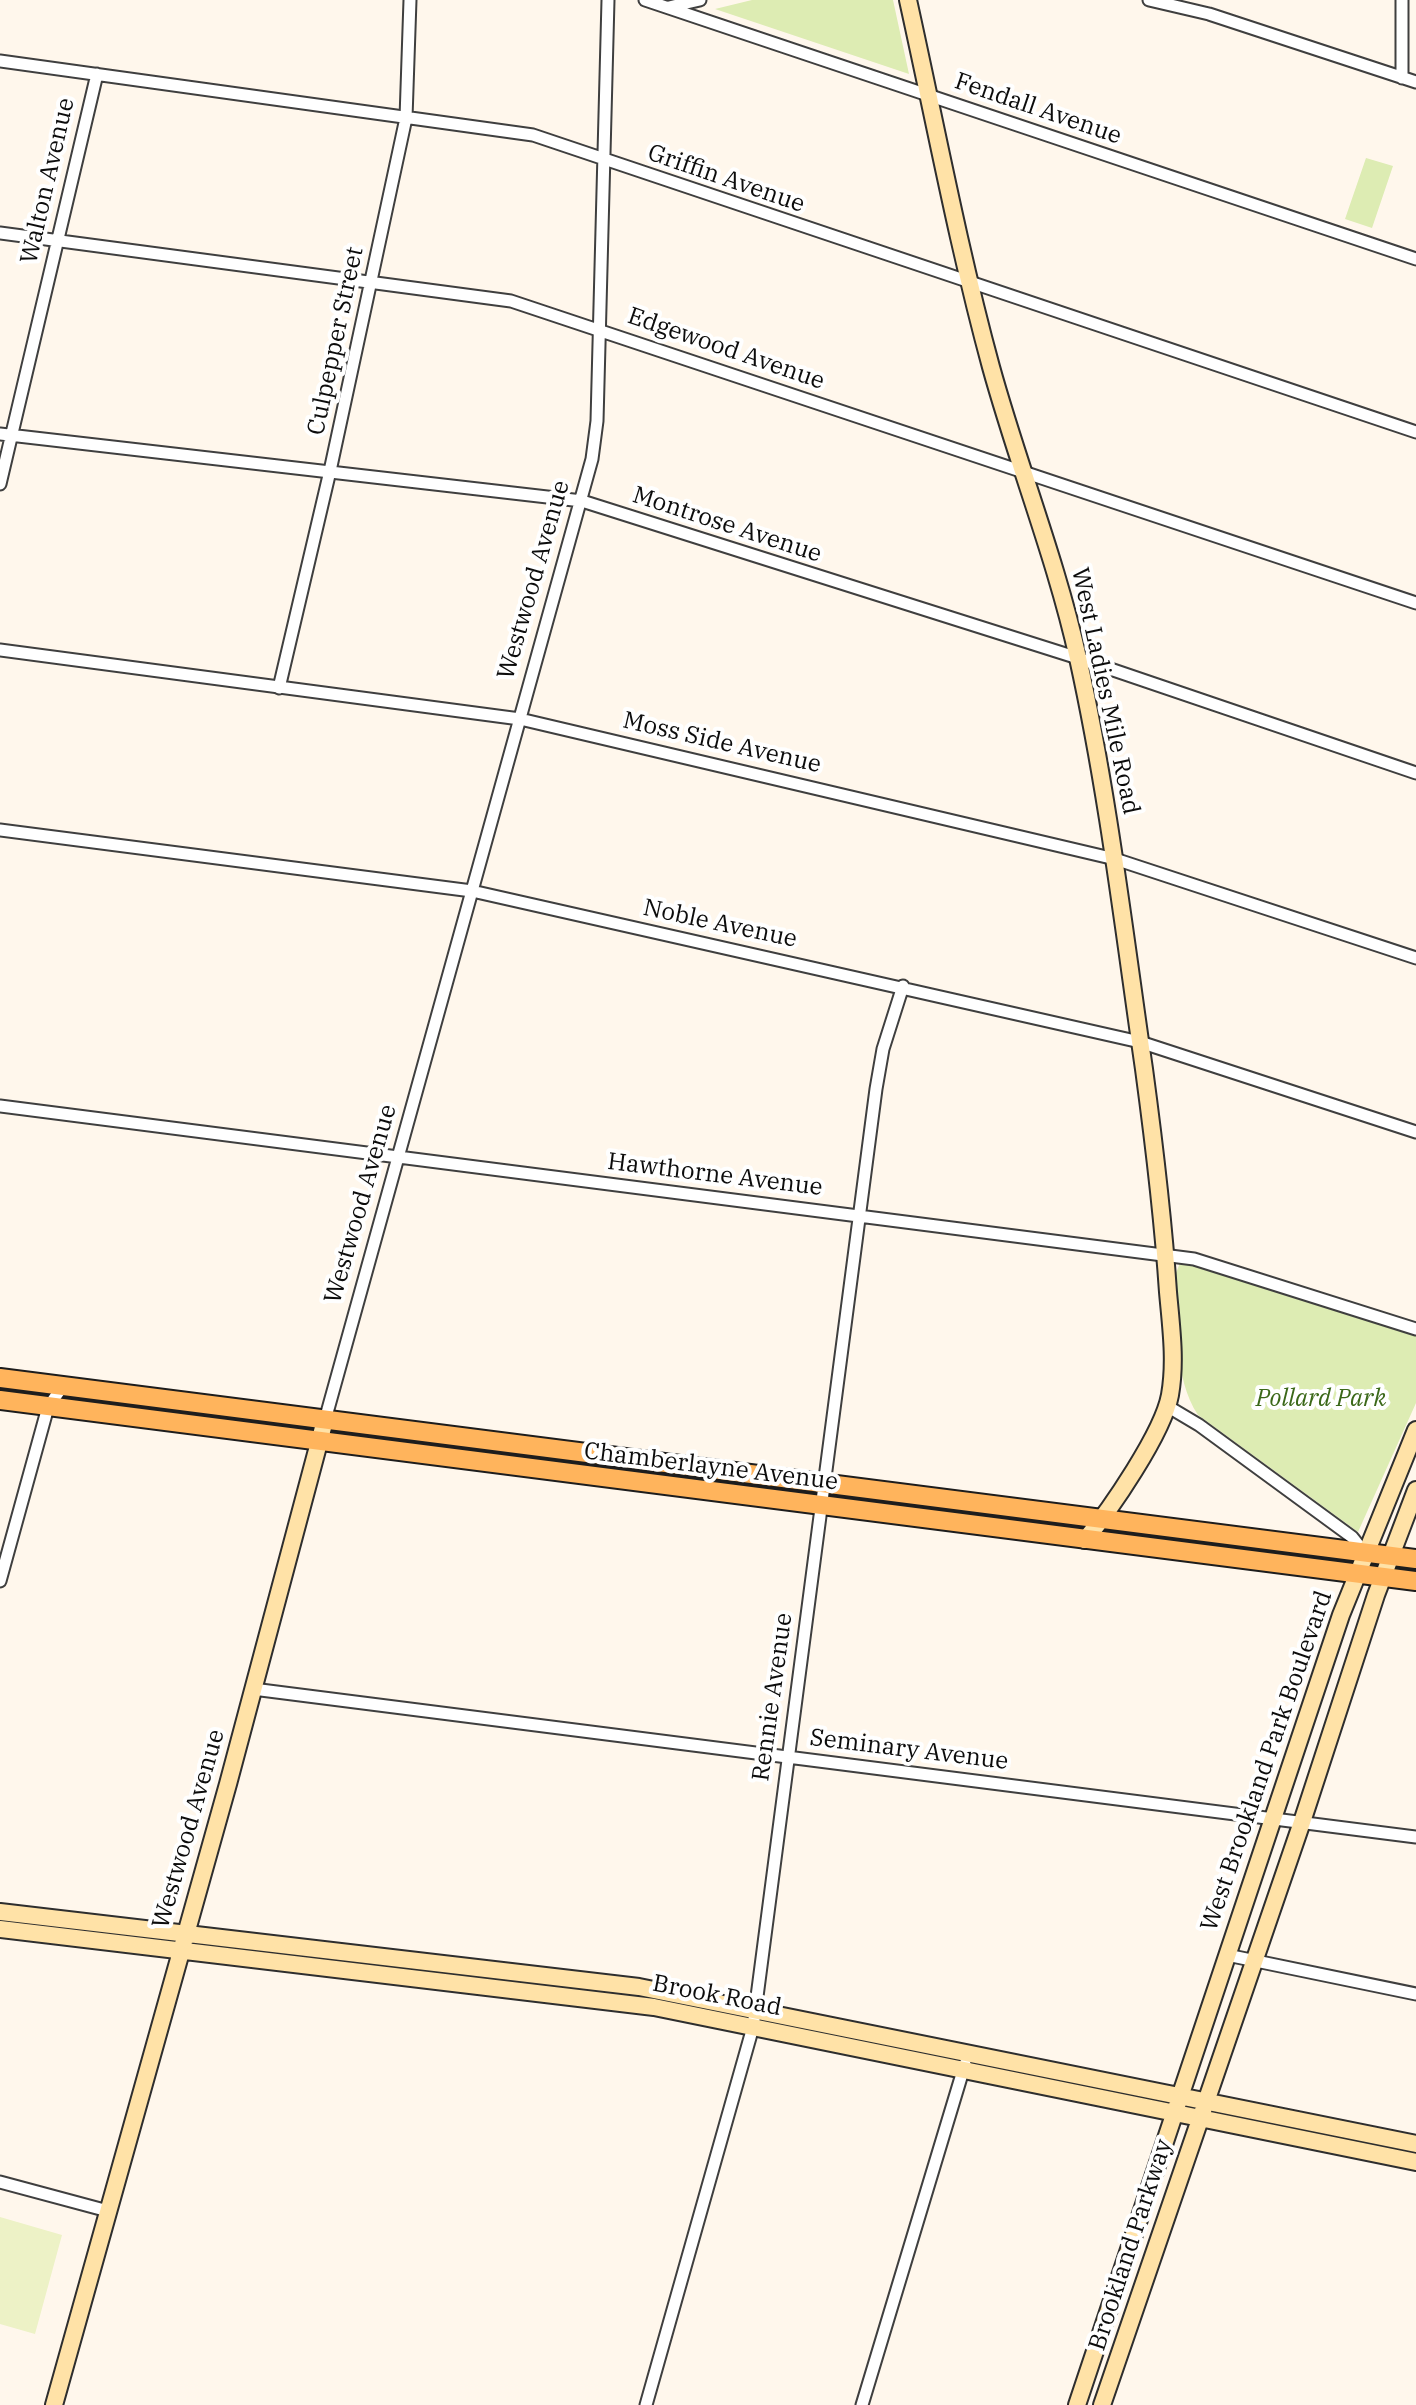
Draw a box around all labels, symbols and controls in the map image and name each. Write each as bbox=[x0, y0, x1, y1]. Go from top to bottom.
street label: Fendall Avenue bbox=[951, 67, 1125, 151]
street label: Walton Avenue bbox=[15, 95, 81, 267]
street label: Griffin Avenue bbox=[644, 139, 808, 219]
street label: Culpepper Street bbox=[302, 244, 370, 438]
street label: Edgewood Avenue bbox=[624, 302, 828, 396]
street label: Westwood Avenue bbox=[492, 477, 576, 683]
street label: Montrose Avenue bbox=[629, 481, 825, 569]
street label: West Ladies Mile Road bbox=[1065, 565, 1145, 817]
street label: Moss Side Avenue bbox=[620, 706, 824, 780]
street label: Noble Avenue bbox=[640, 894, 800, 954]
street label: Westwood Avenue bbox=[319, 1101, 403, 1307]
street label: Hawthorne Avenue bbox=[606, 1148, 824, 1202]
park label: Pollard Park bbox=[1256, 1385, 1386, 1413]
street label: Chamberlayne Avenue bbox=[582, 1437, 840, 1497]
street label: West Brookland Park Boulevard bbox=[1195, 1587, 1339, 1935]
street label: Rennie Avenue bbox=[747, 1611, 799, 1783]
street label: Seminary Avenue bbox=[808, 1724, 1010, 1776]
street label: Westwood Avenue bbox=[147, 1726, 231, 1932]
street label: Brook Road bbox=[650, 1969, 784, 2023]
street label: Brookland Parkway bbox=[1083, 2136, 1179, 2354]

